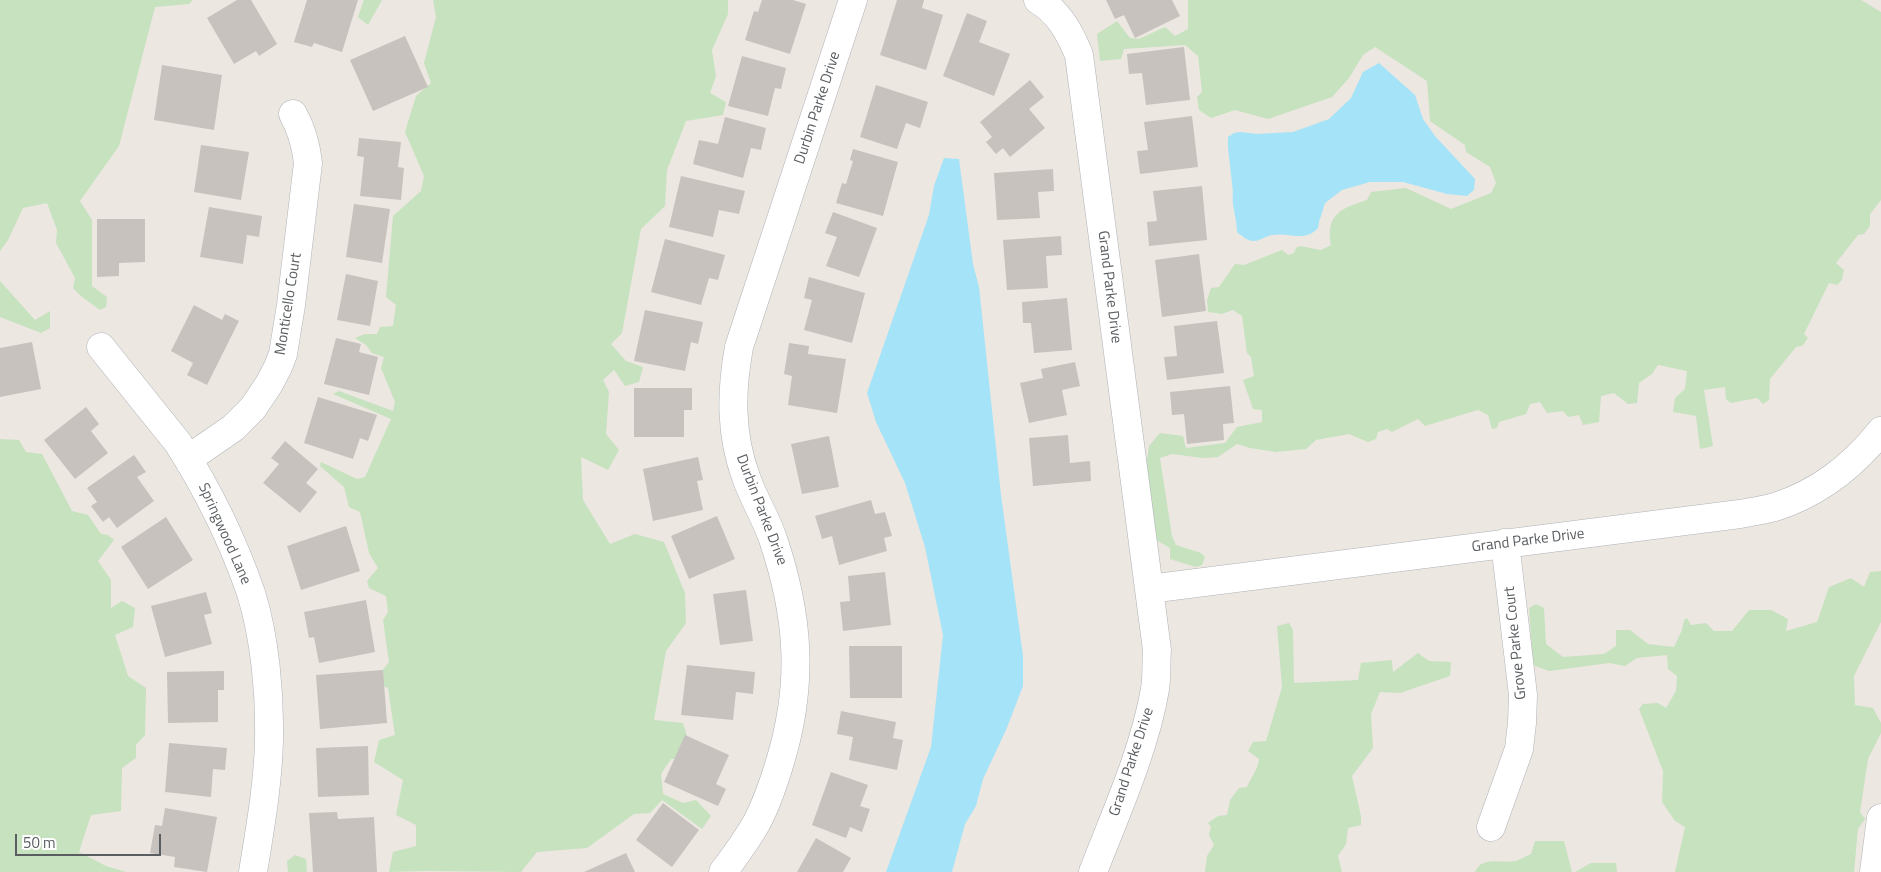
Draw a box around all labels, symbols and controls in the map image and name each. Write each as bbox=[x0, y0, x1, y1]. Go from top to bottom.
street label: Durbin Parke Drive bbox=[791, 49, 845, 167]
street label: Grand Parke Drive bbox=[1093, 230, 1125, 344]
street label: Monticello Court bbox=[272, 251, 306, 357]
street label: Durbin Parke Drive bbox=[732, 452, 790, 568]
street label: Springwood Lane bbox=[194, 481, 254, 587]
street label: Grand Parke Drive bbox=[1471, 525, 1585, 557]
street label: Grove Parke Court bbox=[1501, 585, 1531, 701]
street label: Grand Parke Drive bbox=[1106, 705, 1158, 819]
scale bar bbox=[18, 824, 164, 856]
text: 50 m bbox=[23, 831, 56, 854]

